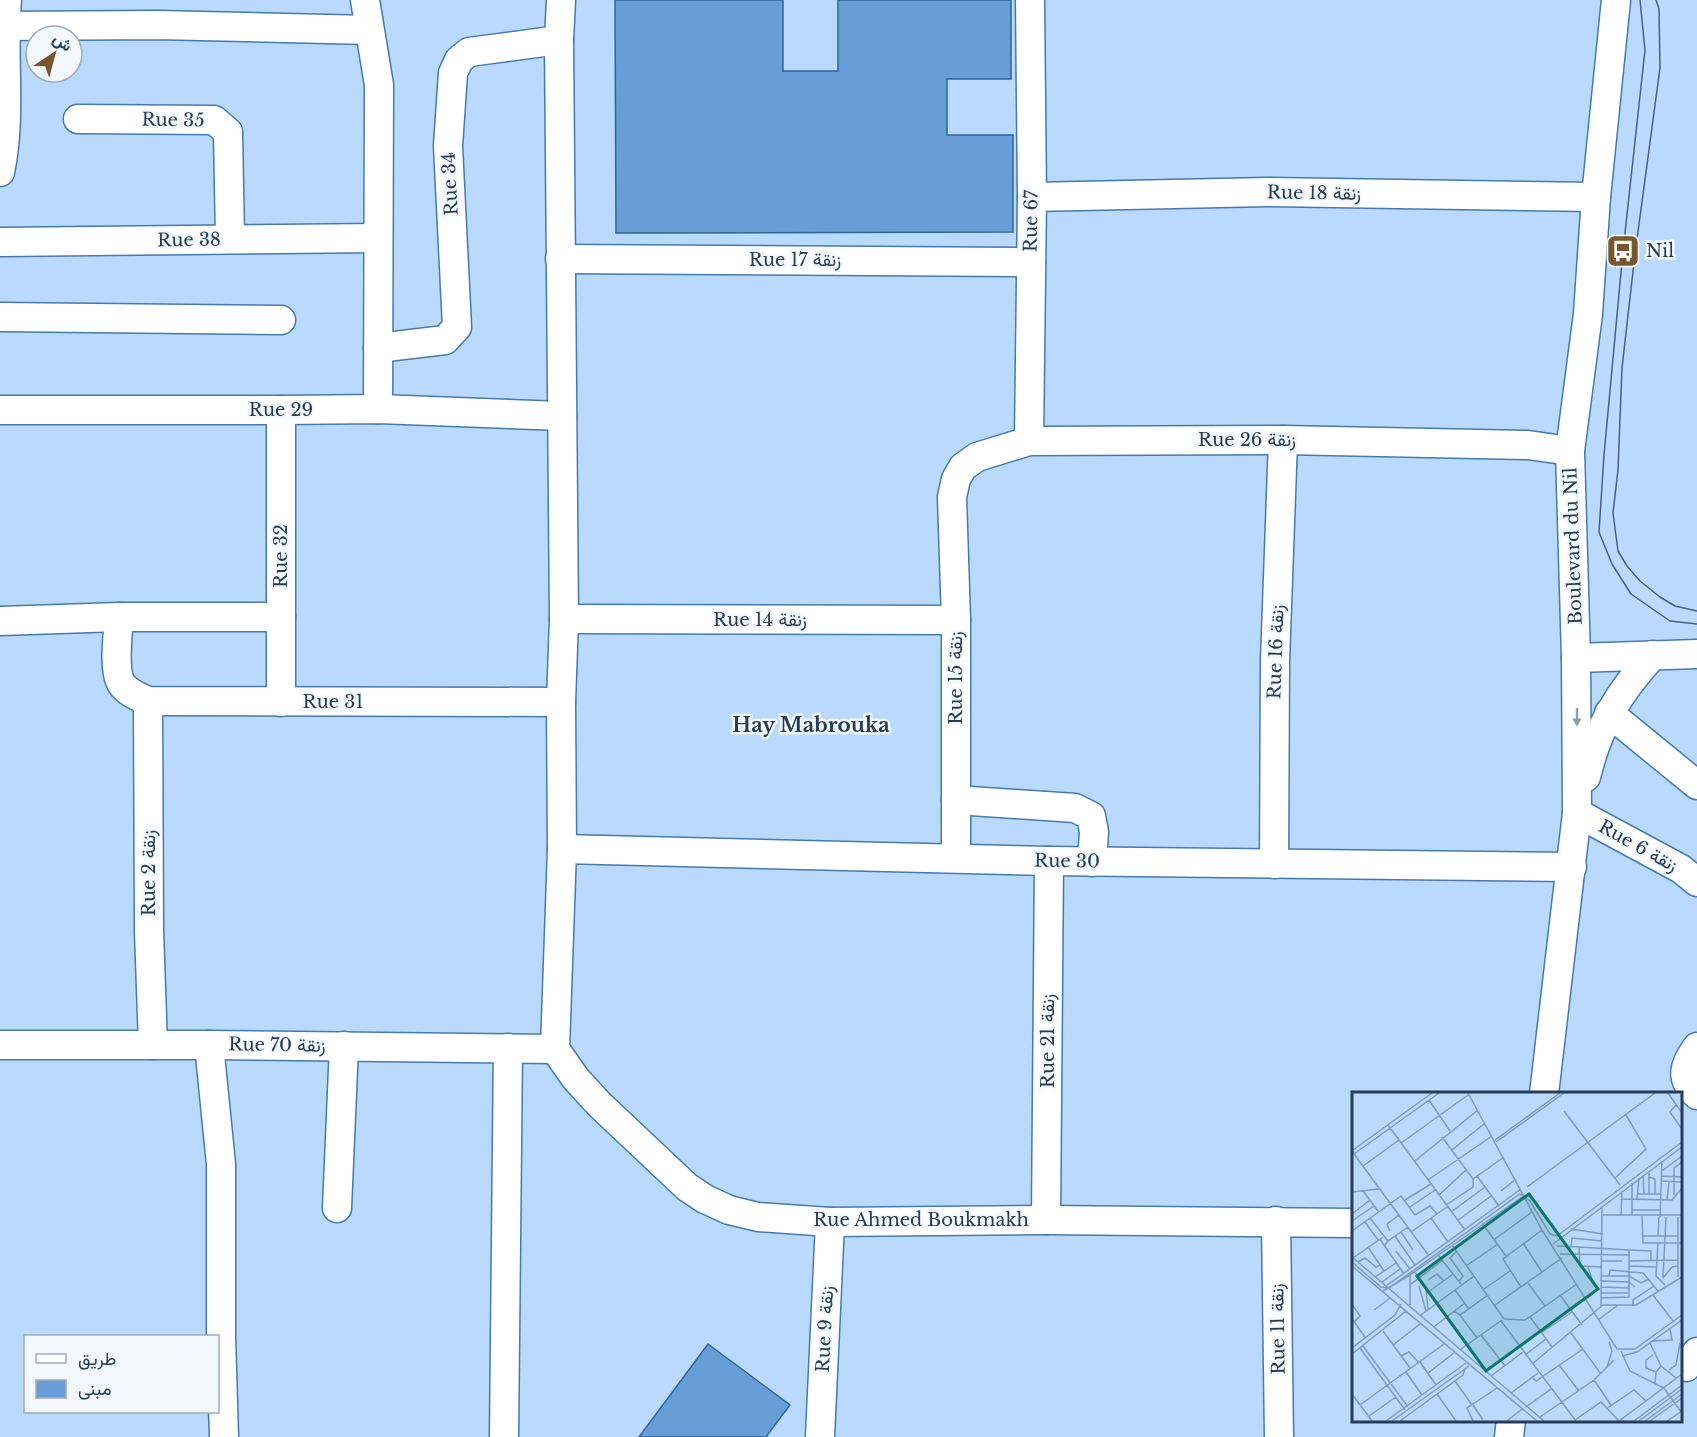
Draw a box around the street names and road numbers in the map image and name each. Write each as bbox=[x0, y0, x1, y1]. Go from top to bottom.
street label: Rue 35 bbox=[141, 108, 205, 132]
street label: Rue 34 bbox=[437, 152, 463, 216]
street label: Rue 18 زنقة bbox=[1267, 181, 1361, 205]
street label: Rue 67 bbox=[1019, 189, 1043, 252]
street label: Rue 38 bbox=[157, 228, 221, 252]
street label: Rue 17 زنقة bbox=[749, 249, 841, 271]
street label: Rue 29 bbox=[249, 399, 313, 421]
street label: Rue 26 زنقة bbox=[1198, 429, 1296, 451]
street label: Boulevard du Nil bbox=[1559, 467, 1587, 625]
street label: Rue 32 bbox=[270, 524, 292, 588]
street label: Rue 16 زنقة bbox=[1263, 604, 1289, 700]
street label: Rue 14 زنقة bbox=[713, 609, 807, 631]
street label: Rue 15 زنقة bbox=[945, 631, 967, 725]
street label: Rue 31 bbox=[303, 691, 363, 713]
street label: Rue 6 زنقة bbox=[1595, 815, 1681, 877]
street label: Rue 2 زنقة bbox=[138, 830, 160, 916]
street label: Rue 30 bbox=[1034, 849, 1100, 873]
street label: Rue 21 زنقة bbox=[1037, 994, 1059, 1088]
street label: Rue 70 زنقة bbox=[228, 1033, 326, 1057]
street label: Rue Ahmed Boukmakh bbox=[813, 1209, 1029, 1231]
street label: Rue 11 زنقة bbox=[1266, 1283, 1290, 1375]
street label: Rue 9 زنقة bbox=[812, 1285, 838, 1373]

